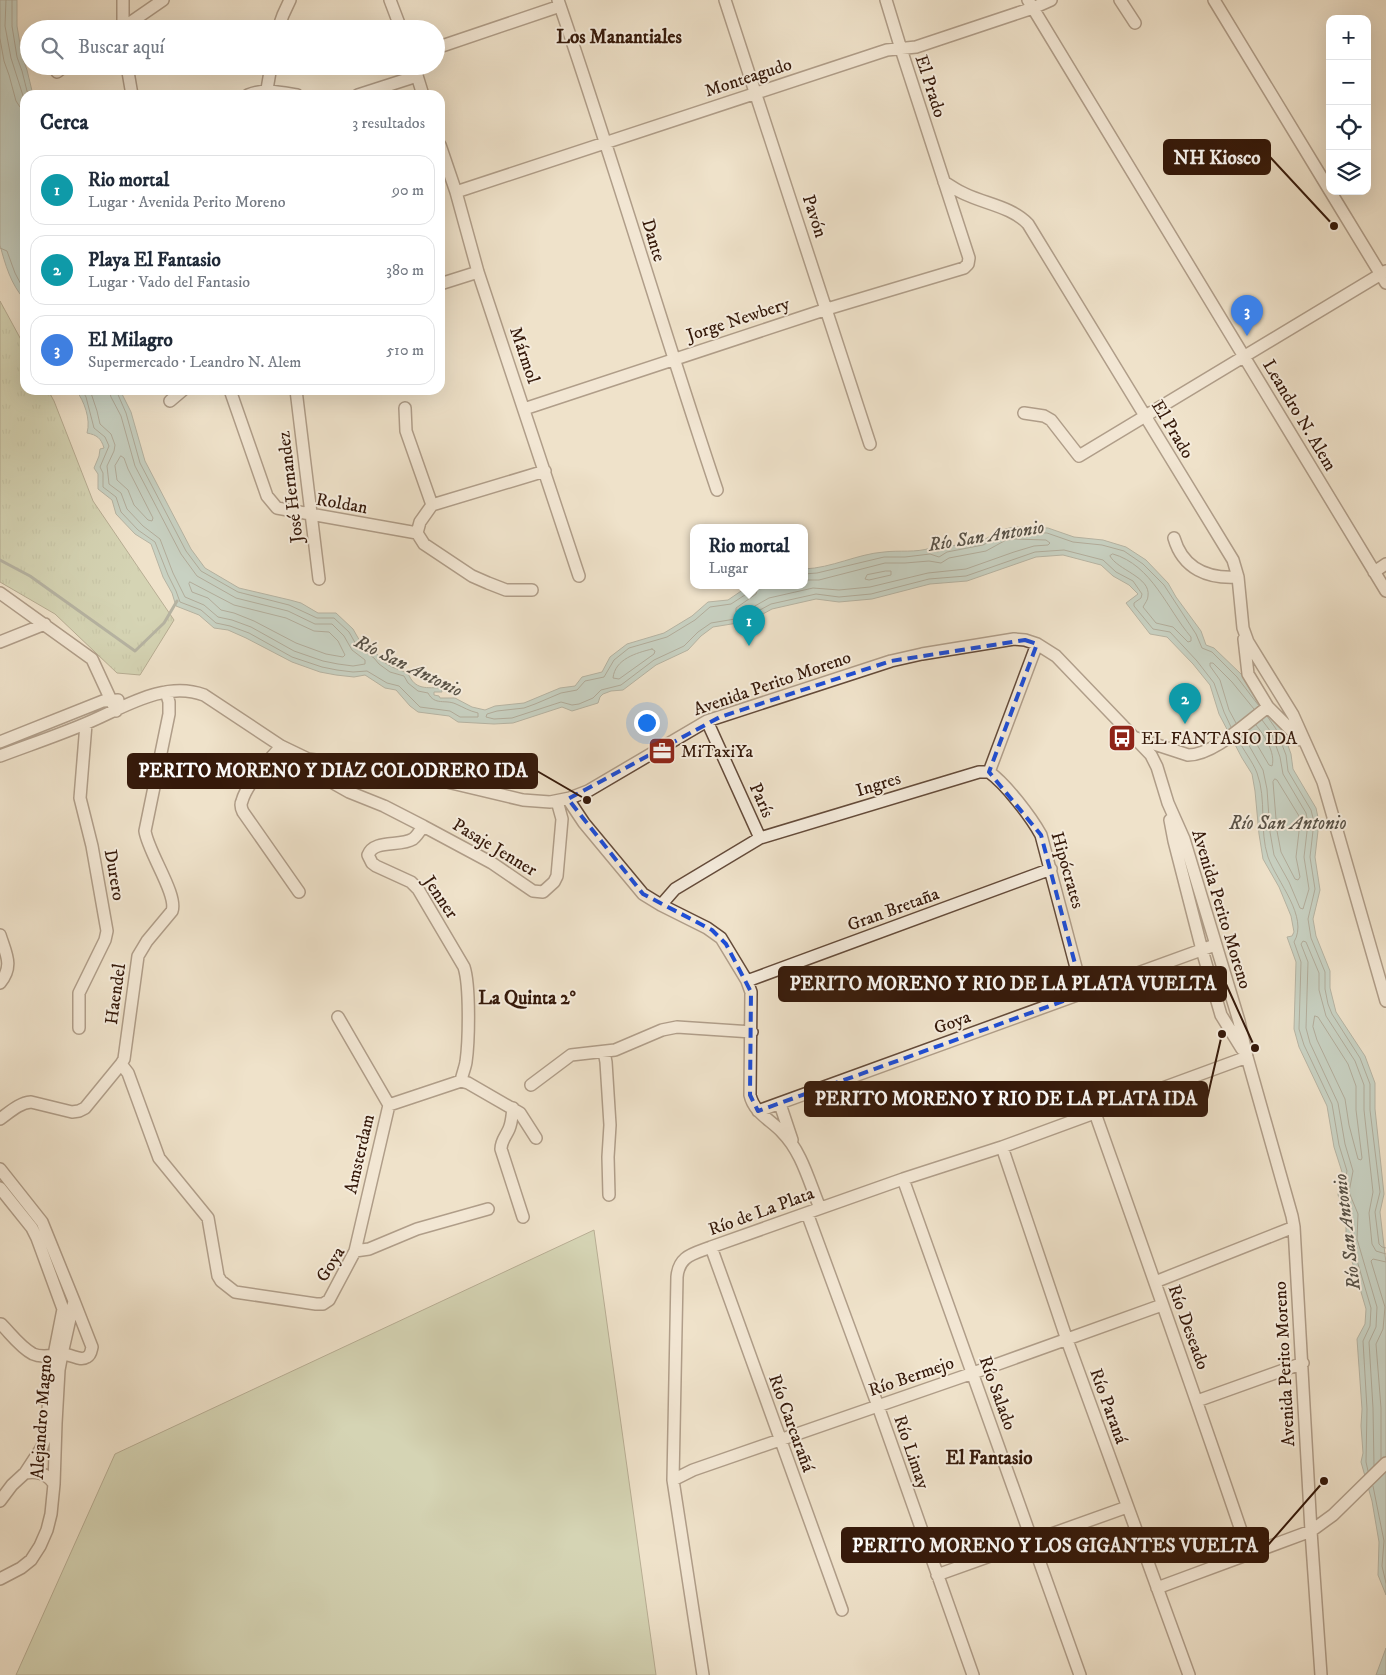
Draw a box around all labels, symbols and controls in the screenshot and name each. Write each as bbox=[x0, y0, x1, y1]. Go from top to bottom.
map controls bbox=[1326, 15, 1371, 195]
button: + bbox=[1326, 15, 1371, 60]
search box bbox=[20, 20, 445, 75]
district label: Los Manantiales bbox=[556, 26, 682, 49]
icon: search bbox=[38, 34, 66, 62]
text: Buscar aquí bbox=[78, 36, 164, 59]
street label: El Prado bbox=[910, 52, 951, 121]
street label: Monteagudo bbox=[702, 53, 795, 102]
button: − bbox=[1326, 60, 1371, 105]
button: locate bbox=[1326, 105, 1371, 150]
text: Cerca bbox=[40, 110, 88, 136]
text: 3 resultados bbox=[352, 113, 425, 133]
callout: NH Kiosco bbox=[1164, 140, 1270, 174]
text: NH Kiosco bbox=[1174, 147, 1260, 170]
button: layers bbox=[1326, 150, 1371, 195]
text: Rio mortal bbox=[88, 169, 169, 192]
text: 1 bbox=[54, 180, 60, 200]
text: 90 m bbox=[392, 180, 424, 200]
text: Lugar · Avenida Perito Moreno bbox=[88, 192, 286, 212]
street label: Pavón bbox=[797, 192, 831, 241]
street label: Dante bbox=[636, 216, 670, 264]
text: Playa El Fantasio bbox=[88, 249, 221, 272]
text: 2 bbox=[53, 260, 61, 280]
text: 380 m bbox=[386, 260, 424, 280]
text: Lugar · Vado del Fantasio bbox=[88, 272, 250, 292]
street label: Jorge Newbery bbox=[682, 293, 793, 348]
pin: 3 bbox=[1231, 295, 1263, 336]
street label: Mármol bbox=[504, 324, 544, 387]
text: El Milagro bbox=[88, 329, 173, 352]
text: 3 bbox=[54, 340, 60, 360]
text: 510 m bbox=[386, 340, 424, 360]
text: Supermercado · Leandro N. Alem bbox=[88, 352, 301, 372]
street label: Leandro N. Alem bbox=[1257, 356, 1341, 475]
street label: El Prado bbox=[1146, 396, 1198, 463]
street label: José Hernandez bbox=[273, 429, 309, 546]
street label: Roldan bbox=[314, 489, 370, 519]
water label: Río San Antonio bbox=[926, 516, 1046, 557]
popup bbox=[690, 524, 808, 589]
text: Rio mortal bbox=[708, 535, 790, 558]
text: Lugar bbox=[708, 558, 748, 578]
pin: 1 bbox=[733, 605, 765, 646]
water label: Río San Antonio bbox=[350, 630, 466, 702]
street label: Avenida Perito Moreno bbox=[691, 647, 854, 721]
pin: 2 bbox=[1169, 683, 1201, 724]
your location bbox=[634, 710, 660, 736]
bus stop icon: EL FANTASIO IDA bbox=[1107, 723, 1137, 753]
place label: EL FANTASIO IDA bbox=[1141, 728, 1298, 750]
office icon: MiTaxiYa bbox=[647, 736, 677, 766]
place label: MiTaxiYa bbox=[681, 741, 753, 763]
callout: PERITO MORENO Y DIAZ COLODRERO IDA bbox=[128, 754, 537, 788]
text: PERITO MORENO Y DIAZ COLODRERO IDA bbox=[138, 760, 529, 783]
street label: Ingres bbox=[853, 768, 903, 802]
street label: París bbox=[744, 780, 778, 821]
water label: Río San Antonio bbox=[1228, 812, 1347, 835]
street label: Pasaje Jenner bbox=[448, 814, 541, 882]
street label: Avenida Perito Moreno bbox=[1186, 827, 1256, 992]
street label: Hipócrates bbox=[1046, 829, 1088, 911]
street label: Durero bbox=[99, 848, 129, 903]
street label: Jenner bbox=[417, 870, 463, 924]
street label: Gran Bretaña bbox=[844, 883, 943, 937]
street label: Haendel bbox=[101, 962, 131, 1026]
callout: PERITO MORENO Y RIO DE LA PLATA VUELTA bbox=[779, 967, 1226, 1001]
text: PERITO MORENO Y RIO DE LA PLATA VUELTA bbox=[790, 973, 1217, 996]
district label: La Quinta 2° bbox=[478, 987, 576, 1010]
street label: Goya bbox=[931, 1006, 974, 1040]
callout: PERITO MORENO Y RIO DE LA PLATA IDA bbox=[805, 1082, 1207, 1116]
text: PERITO MORENO Y RIO DE LA PLATA IDA bbox=[815, 1088, 1198, 1111]
street label: Amsterdam bbox=[340, 1112, 380, 1196]
water label: Río San Antonio bbox=[1329, 1172, 1366, 1292]
street label: Río de La Plata bbox=[706, 1183, 818, 1241]
street label: Goya bbox=[312, 1242, 350, 1286]
street label: Avenida Perito Moreno bbox=[1270, 1281, 1300, 1447]
street label: Río Deseado bbox=[1163, 1282, 1214, 1373]
street label: Río Bermejo bbox=[866, 1352, 957, 1402]
street label: Río Salado bbox=[974, 1353, 1021, 1434]
street label: Alejandro Magno bbox=[27, 1354, 57, 1480]
street label: Río Paraná bbox=[1084, 1366, 1132, 1447]
street label: Río Carcarañá bbox=[763, 1372, 819, 1475]
street label: Río Limay bbox=[888, 1413, 934, 1492]
district label: El Fantasio bbox=[946, 1447, 1032, 1470]
callout: PERITO MORENO Y LOS GIGANTES VUELTA bbox=[842, 1528, 1268, 1562]
text: PERITO MORENO Y LOS GIGANTES VUELTA bbox=[852, 1535, 1259, 1558]

